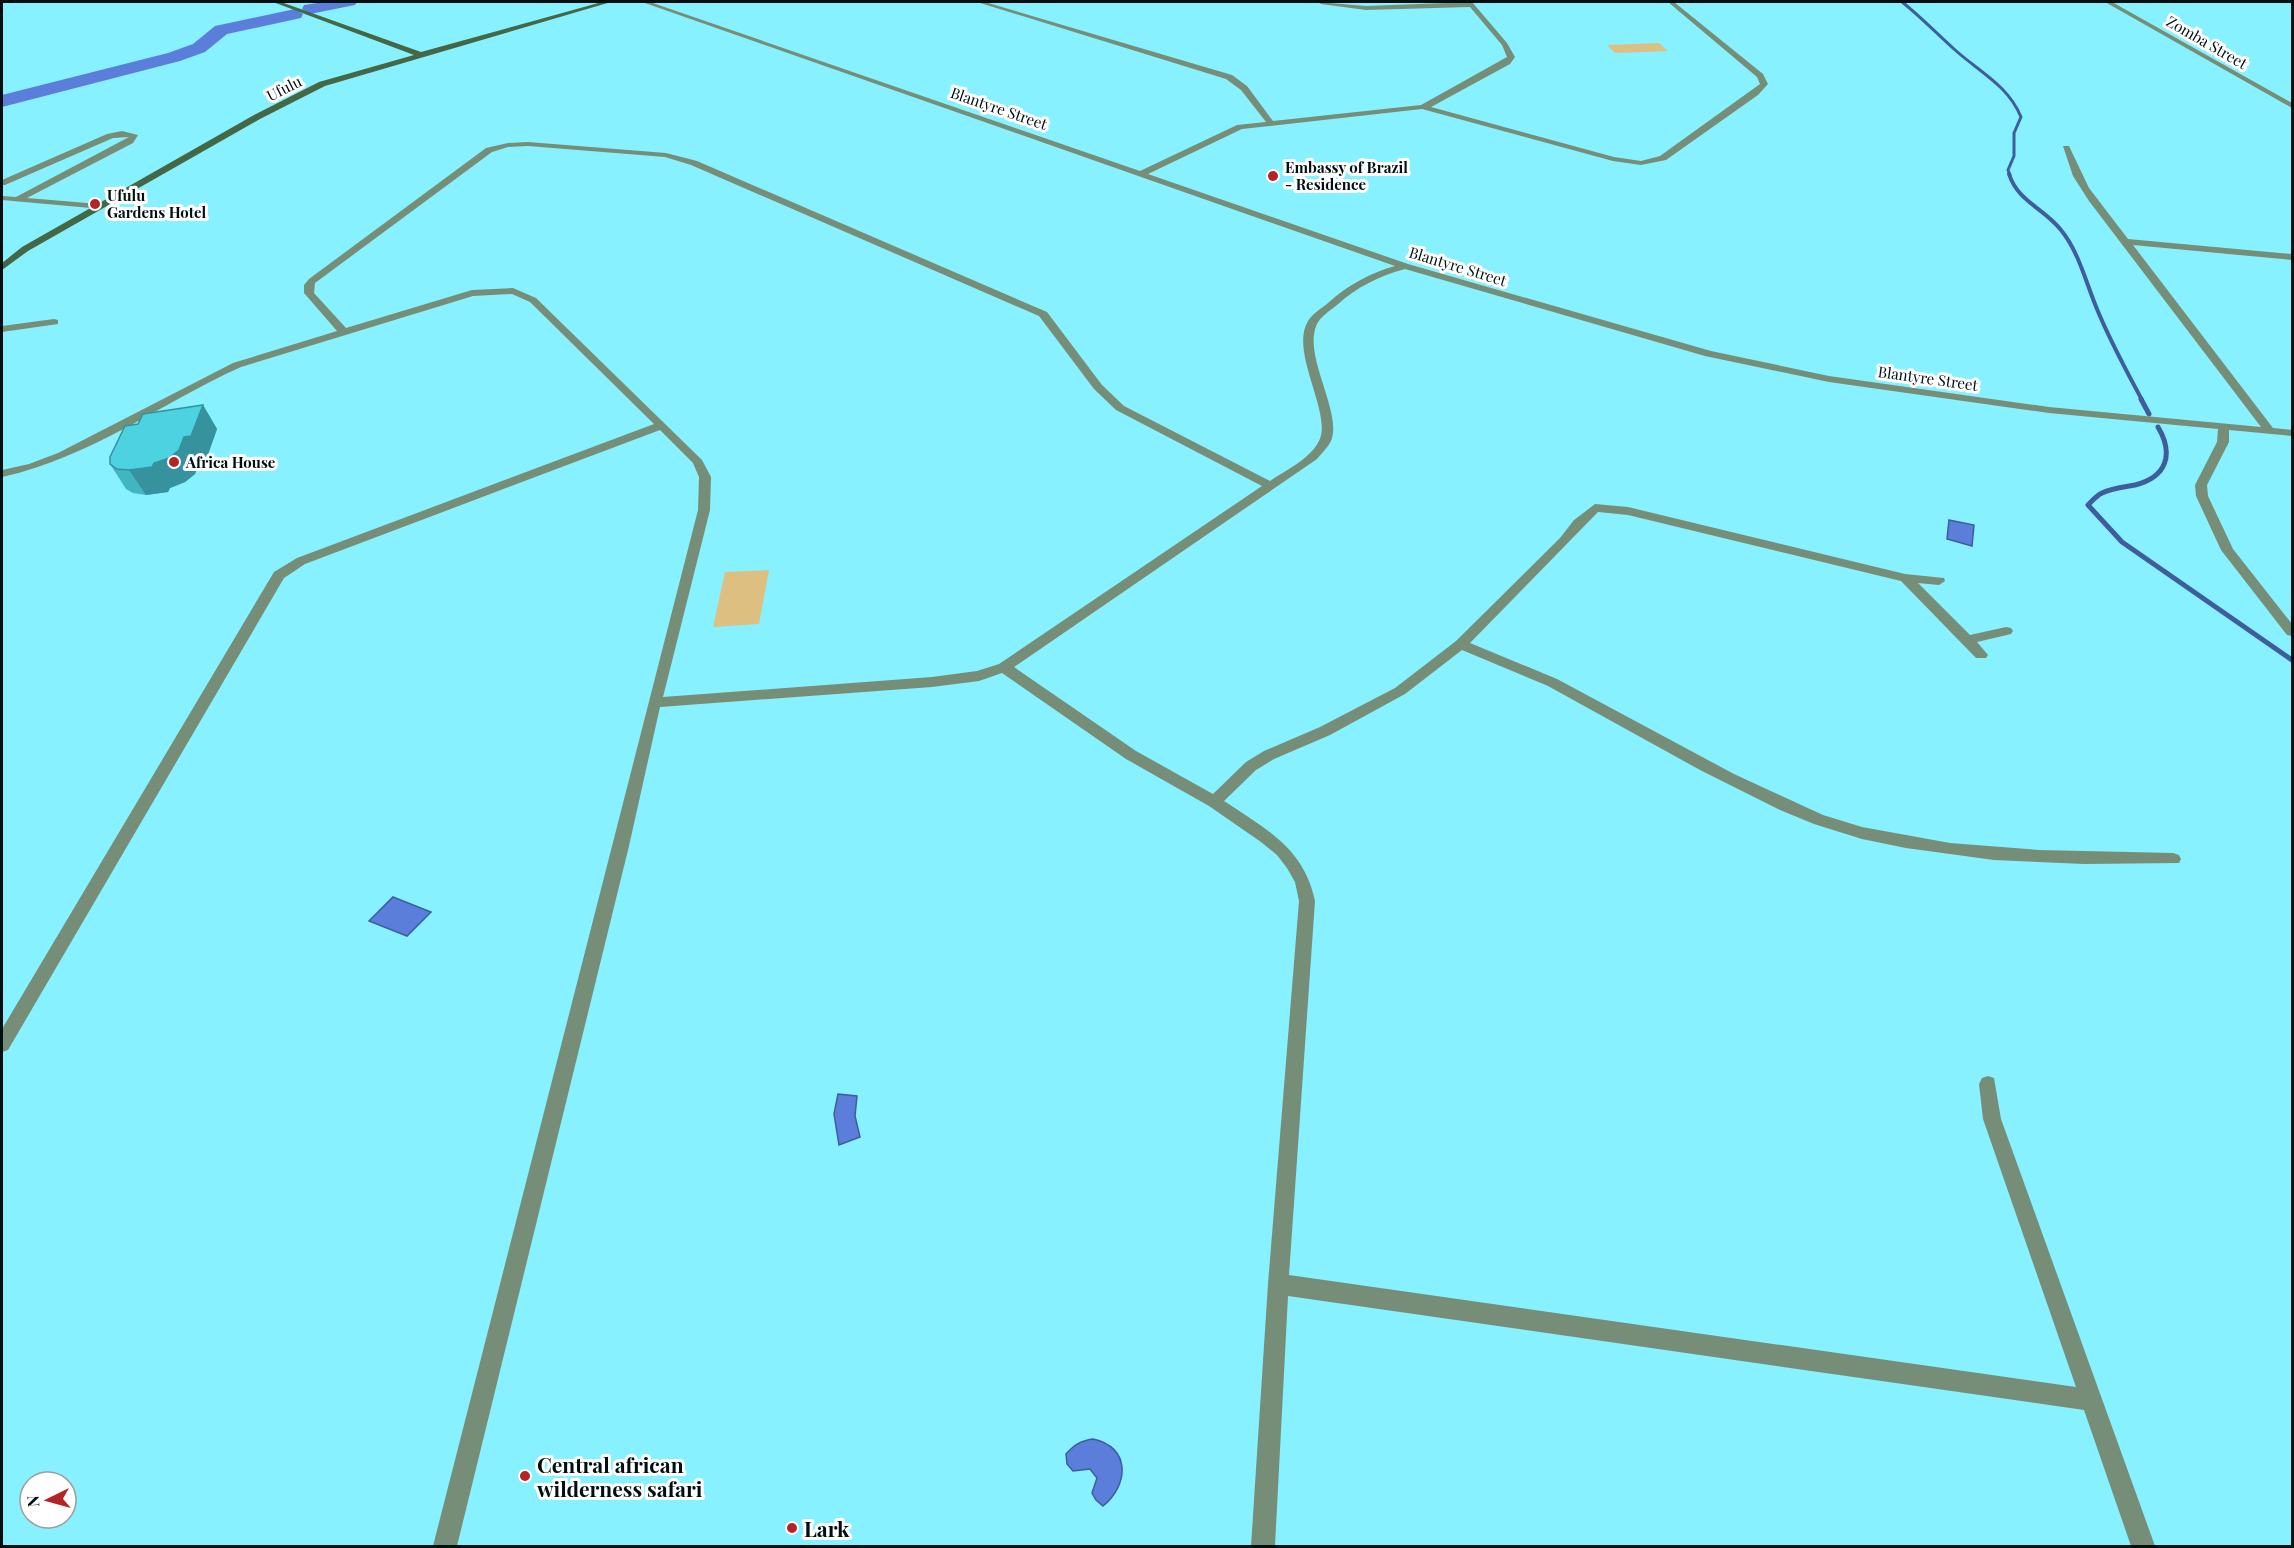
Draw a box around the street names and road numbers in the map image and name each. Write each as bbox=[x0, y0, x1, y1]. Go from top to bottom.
street label: Zomba Street bbox=[2163, 11, 2252, 74]
street label: Ufulu bbox=[263, 71, 305, 105]
street label: Blantyre Street bbox=[948, 82, 1051, 134]
street label: Blantyre Street bbox=[1407, 242, 1510, 290]
street label: Blantyre Street bbox=[1877, 361, 1980, 395]

